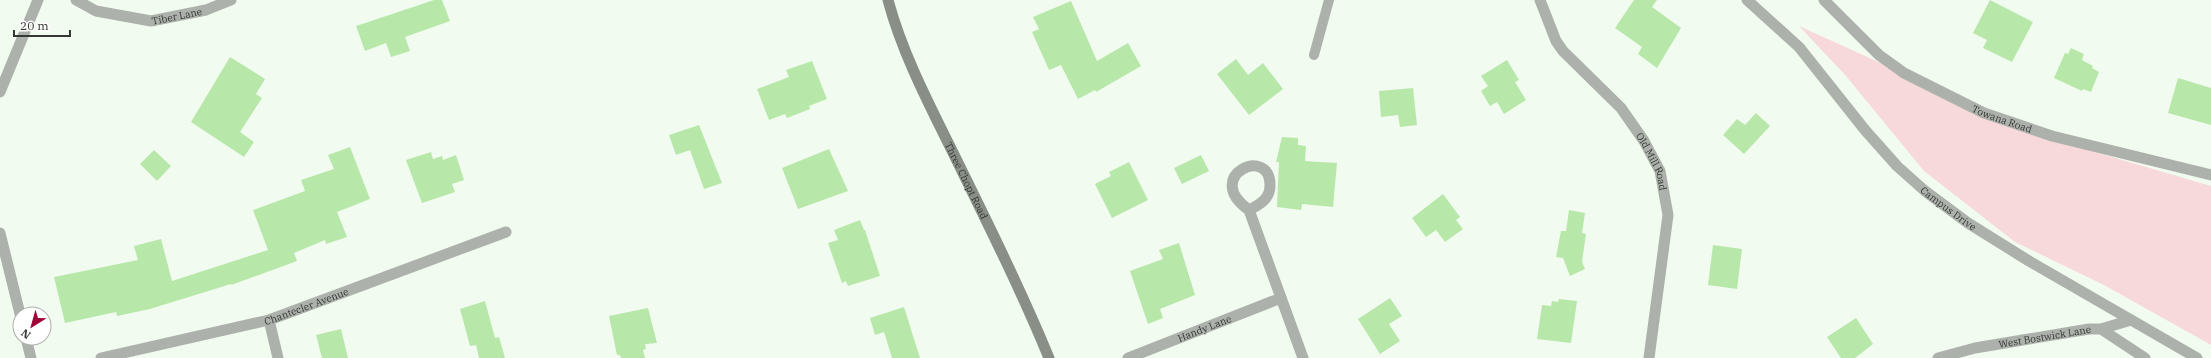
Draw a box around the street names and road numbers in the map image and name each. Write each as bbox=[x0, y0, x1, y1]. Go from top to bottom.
street label: Tiber Lane bbox=[151, 5, 203, 28]
street label: Towana Road bbox=[1970, 102, 2034, 136]
street label: Old Mill Road bbox=[1633, 130, 1669, 192]
street label: Three Chopt Road bbox=[942, 140, 991, 221]
street label: Campus Drive bbox=[1917, 184, 1979, 234]
street label: Chantecler Avenue bbox=[263, 285, 350, 328]
street label: Handy Lane bbox=[1176, 312, 1233, 345]
street label: West Bostwick Lane bbox=[1998, 323, 2092, 351]

